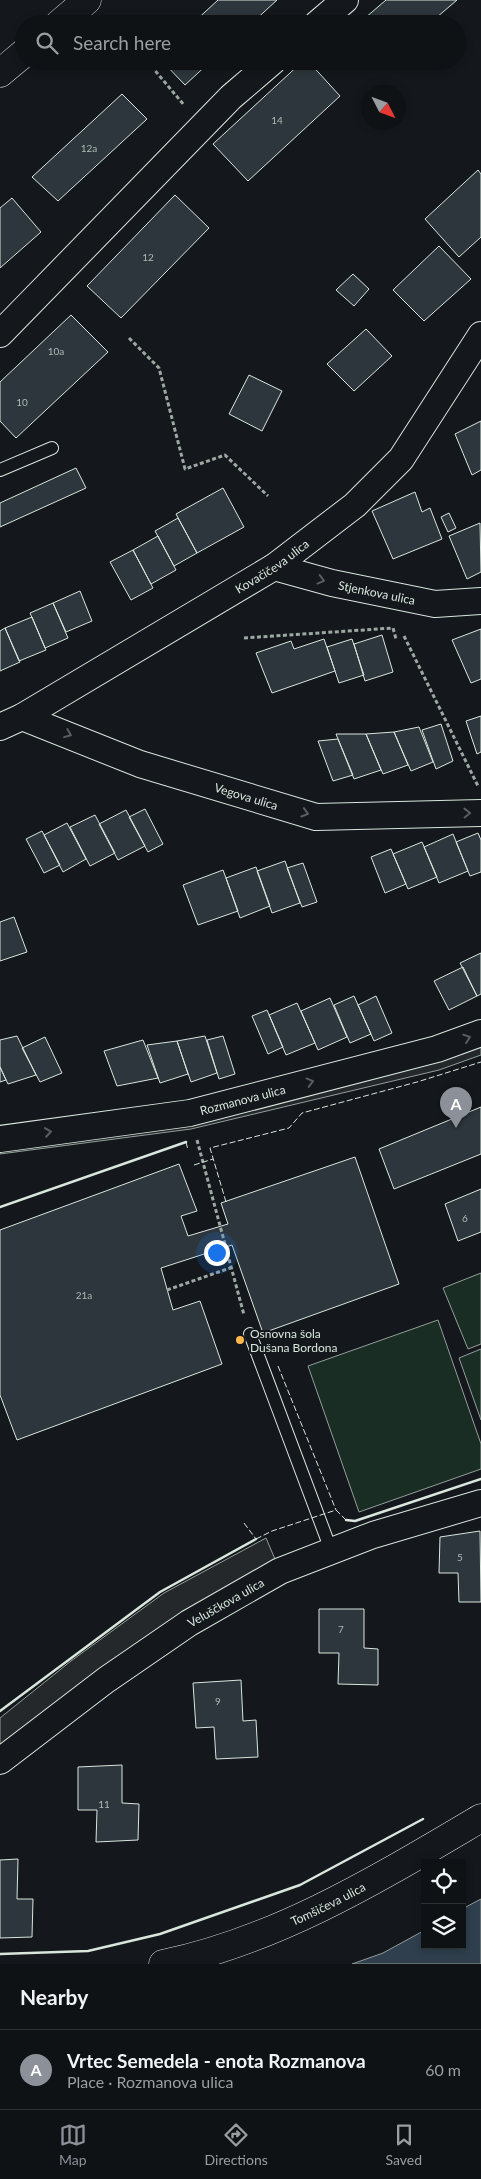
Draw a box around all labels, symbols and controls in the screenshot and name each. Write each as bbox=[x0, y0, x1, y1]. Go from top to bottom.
search box bbox=[15, 15, 466, 70]
icon: search bbox=[33, 29, 61, 57]
text: Search here bbox=[73, 31, 171, 54]
north arrow bbox=[361, 85, 406, 130]
house number: 14 bbox=[271, 114, 283, 126]
house number: 12a bbox=[81, 142, 97, 154]
house number: 12 bbox=[142, 251, 154, 263]
house number: 10a bbox=[48, 345, 64, 357]
house number: 10 bbox=[16, 396, 28, 408]
street label: Kovačičeva ulica bbox=[232, 536, 312, 596]
one-way arrow bbox=[317, 574, 326, 585]
street label: Stjenkova ulica bbox=[337, 577, 417, 607]
one-way arrow bbox=[63, 729, 71, 739]
street label: Vegova ulica bbox=[213, 779, 280, 813]
one-way arrow bbox=[300, 808, 308, 818]
one-way arrow bbox=[463, 808, 471, 819]
one-way arrow bbox=[462, 1034, 471, 1044]
one-way arrow bbox=[306, 1077, 314, 1087]
street label: Rozmanova ulica bbox=[198, 1081, 287, 1118]
pin: A bbox=[440, 1087, 472, 1128]
one-way arrow bbox=[45, 1127, 53, 1138]
house number: 6 bbox=[462, 1212, 468, 1224]
your location bbox=[204, 1240, 230, 1266]
house number: 21a bbox=[76, 1289, 92, 1301]
place label: Osnovna šola Dušana Bordona bbox=[250, 1326, 337, 1355]
marker: Osnovna šola Dušana Bordona bbox=[234, 1334, 246, 1346]
house number: 5 bbox=[457, 1551, 463, 1563]
street label: Veluščkova ulica bbox=[184, 1574, 266, 1630]
house number: 7 bbox=[338, 1623, 344, 1635]
house number: 9 bbox=[215, 1695, 221, 1707]
house number: 11 bbox=[98, 1798, 110, 1810]
map controls bbox=[421, 1859, 466, 1949]
button: locate bbox=[421, 1859, 466, 1904]
street label: Tomšičeva ulica bbox=[288, 1879, 368, 1928]
button: layers bbox=[421, 1904, 466, 1949]
text: Nearby bbox=[20, 1984, 88, 2009]
text: Vrtec Semedela - enota Rozmanova bbox=[67, 2049, 366, 2072]
text: A bbox=[30, 2060, 42, 2079]
text: 60 m bbox=[425, 2060, 461, 2079]
text: Place · Rozmanova ulica bbox=[67, 2072, 233, 2091]
tab: Map bbox=[59, 2121, 87, 2168]
tab: Directions bbox=[205, 2121, 268, 2168]
tab: Saved bbox=[386, 2121, 422, 2168]

